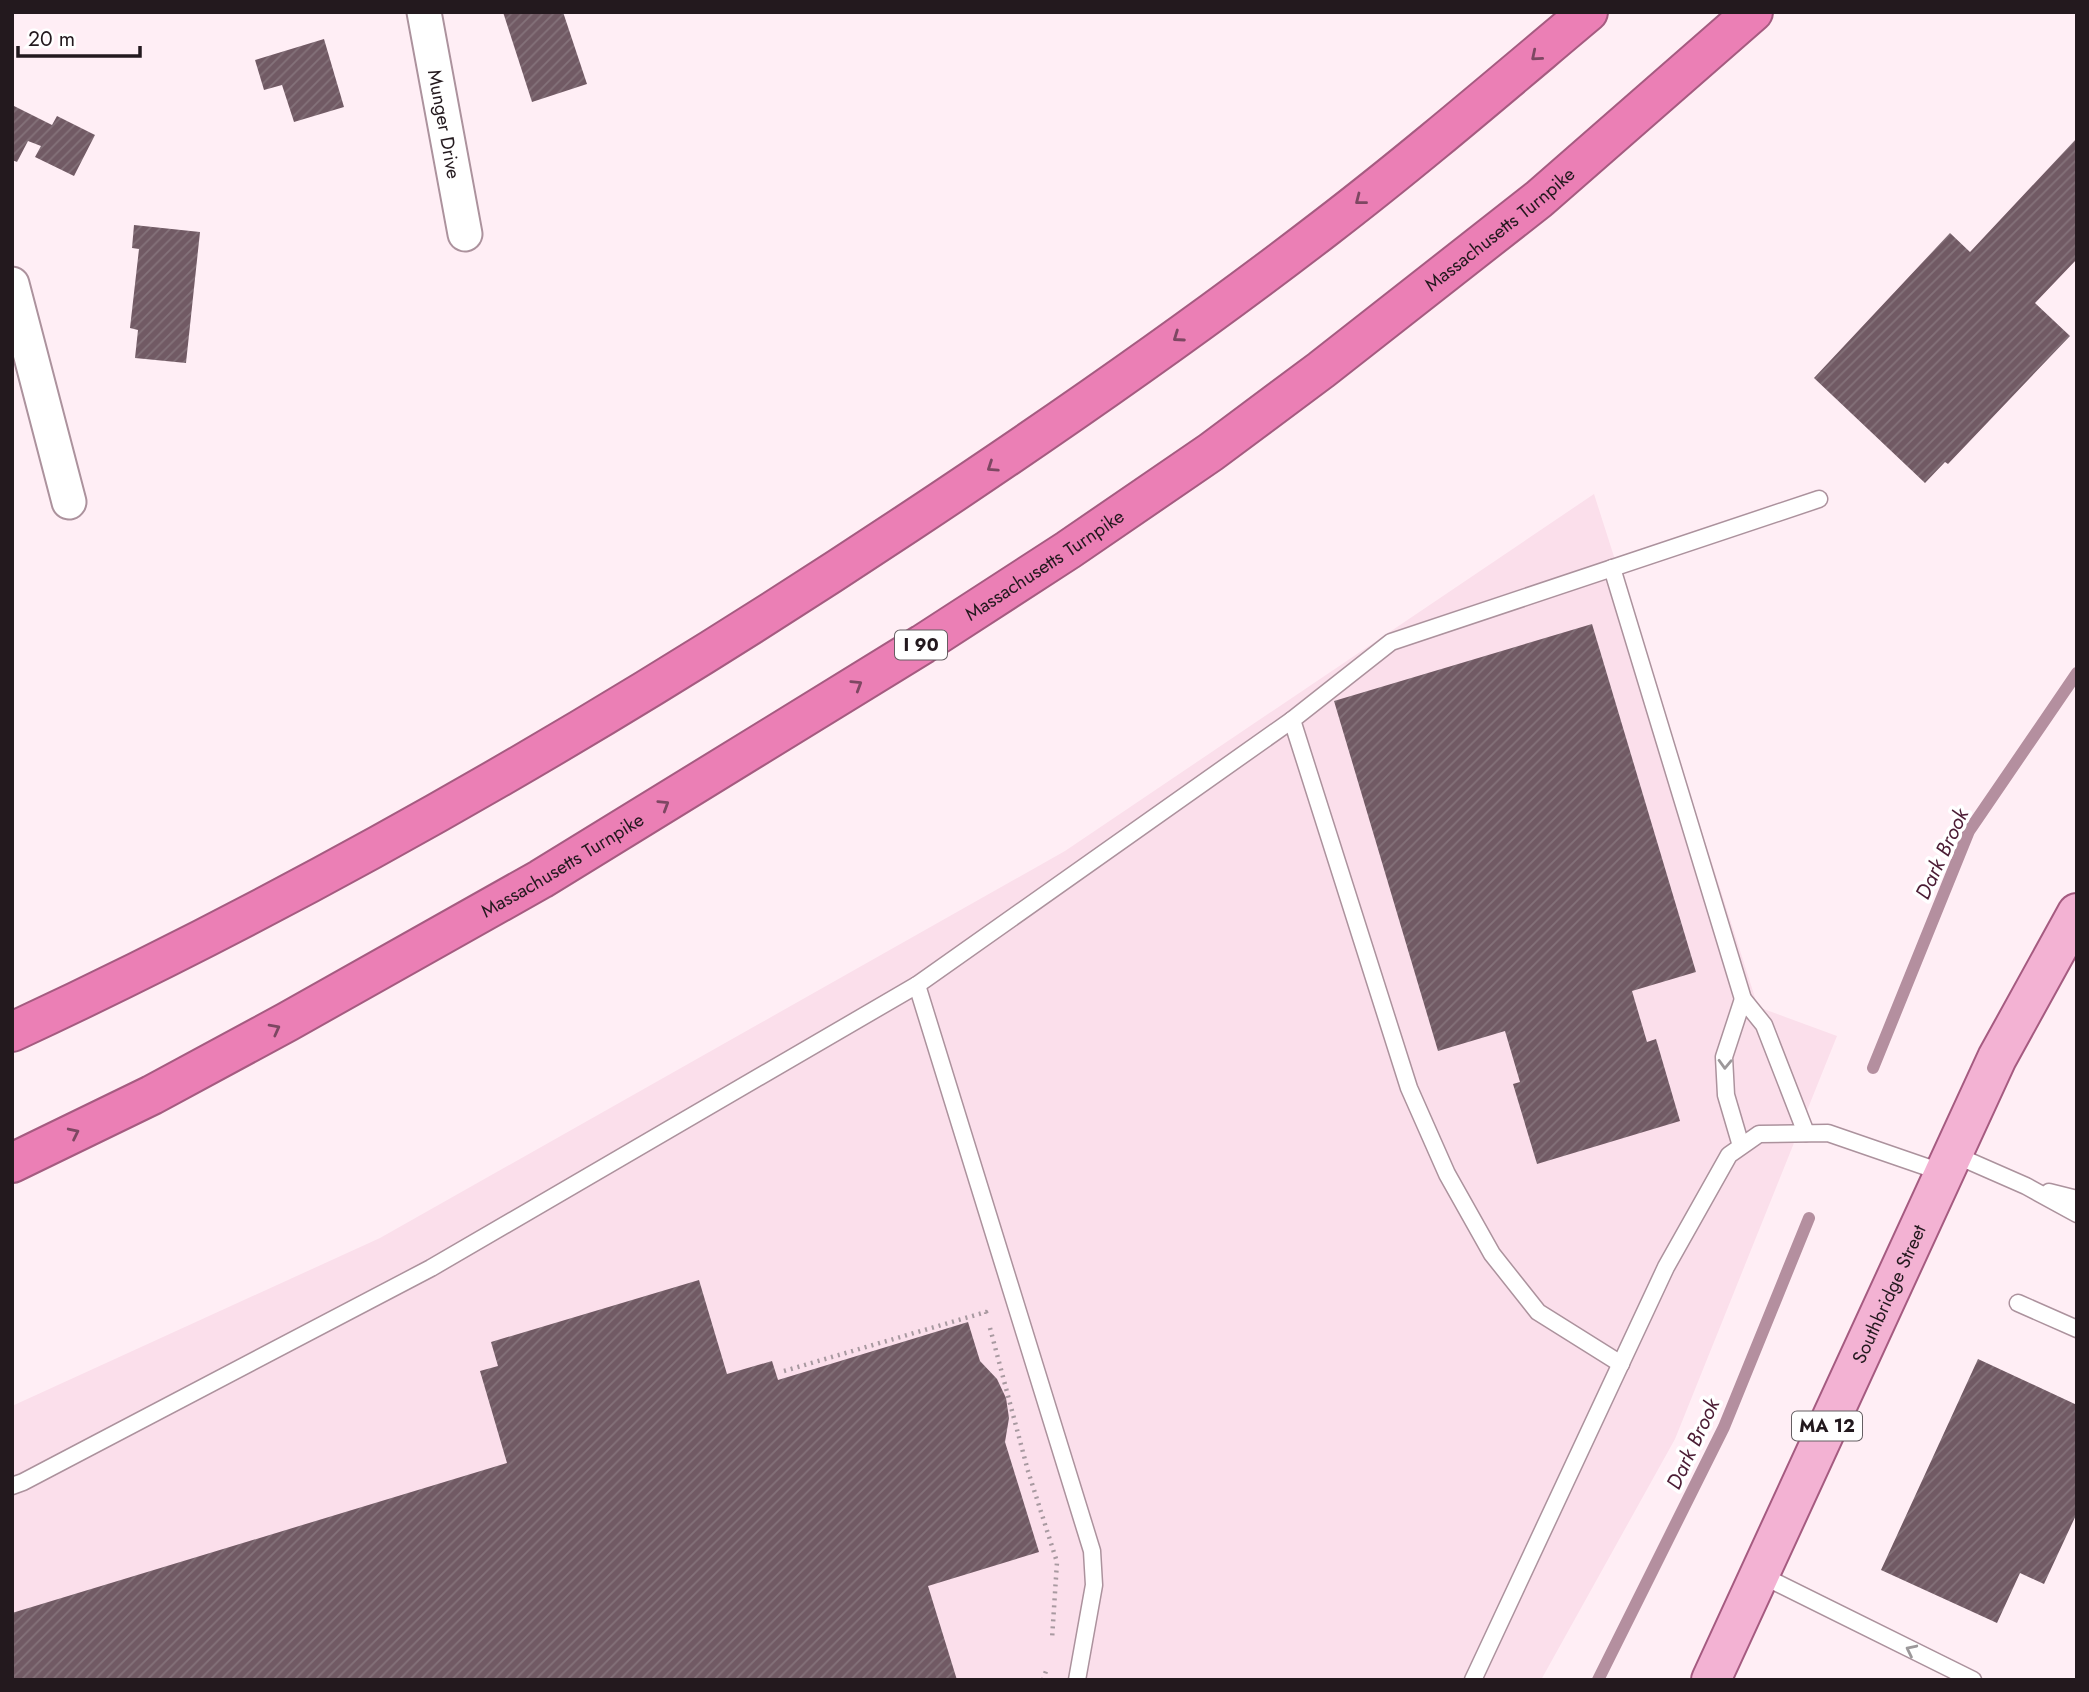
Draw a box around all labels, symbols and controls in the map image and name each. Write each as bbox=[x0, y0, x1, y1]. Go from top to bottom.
scale bar bbox=[18, 14, 140, 58]
text: 20 m bbox=[28, 24, 75, 54]
one-way arrow bbox=[1531, 48, 1544, 60]
street label: Munger Drive bbox=[421, 67, 468, 181]
street label: Massachusetts Turnpike bbox=[1419, 161, 1581, 298]
one-way arrow bbox=[1355, 192, 1368, 204]
one-way arrow bbox=[1173, 329, 1186, 341]
one-way arrow bbox=[987, 459, 1000, 471]
street label: Massachusetts Turnpike bbox=[960, 502, 1130, 627]
road number: I 90 bbox=[895, 630, 947, 660]
one-way arrow bbox=[849, 681, 862, 694]
one-way arrow bbox=[656, 800, 669, 813]
water label: Dark Brook bbox=[1908, 803, 1977, 904]
street label: Massachusetts Turnpike bbox=[476, 806, 649, 924]
one-way arrow bbox=[268, 1023, 281, 1037]
one-way arrow bbox=[1717, 1059, 1733, 1070]
one-way arrow bbox=[67, 1128, 79, 1142]
street label: Southbridge Street bbox=[1845, 1220, 1933, 1368]
water label: Dark Brook bbox=[1659, 1393, 1728, 1494]
road number: MA 12 bbox=[1792, 1412, 1862, 1441]
one-way arrow bbox=[1906, 1644, 1918, 1658]

